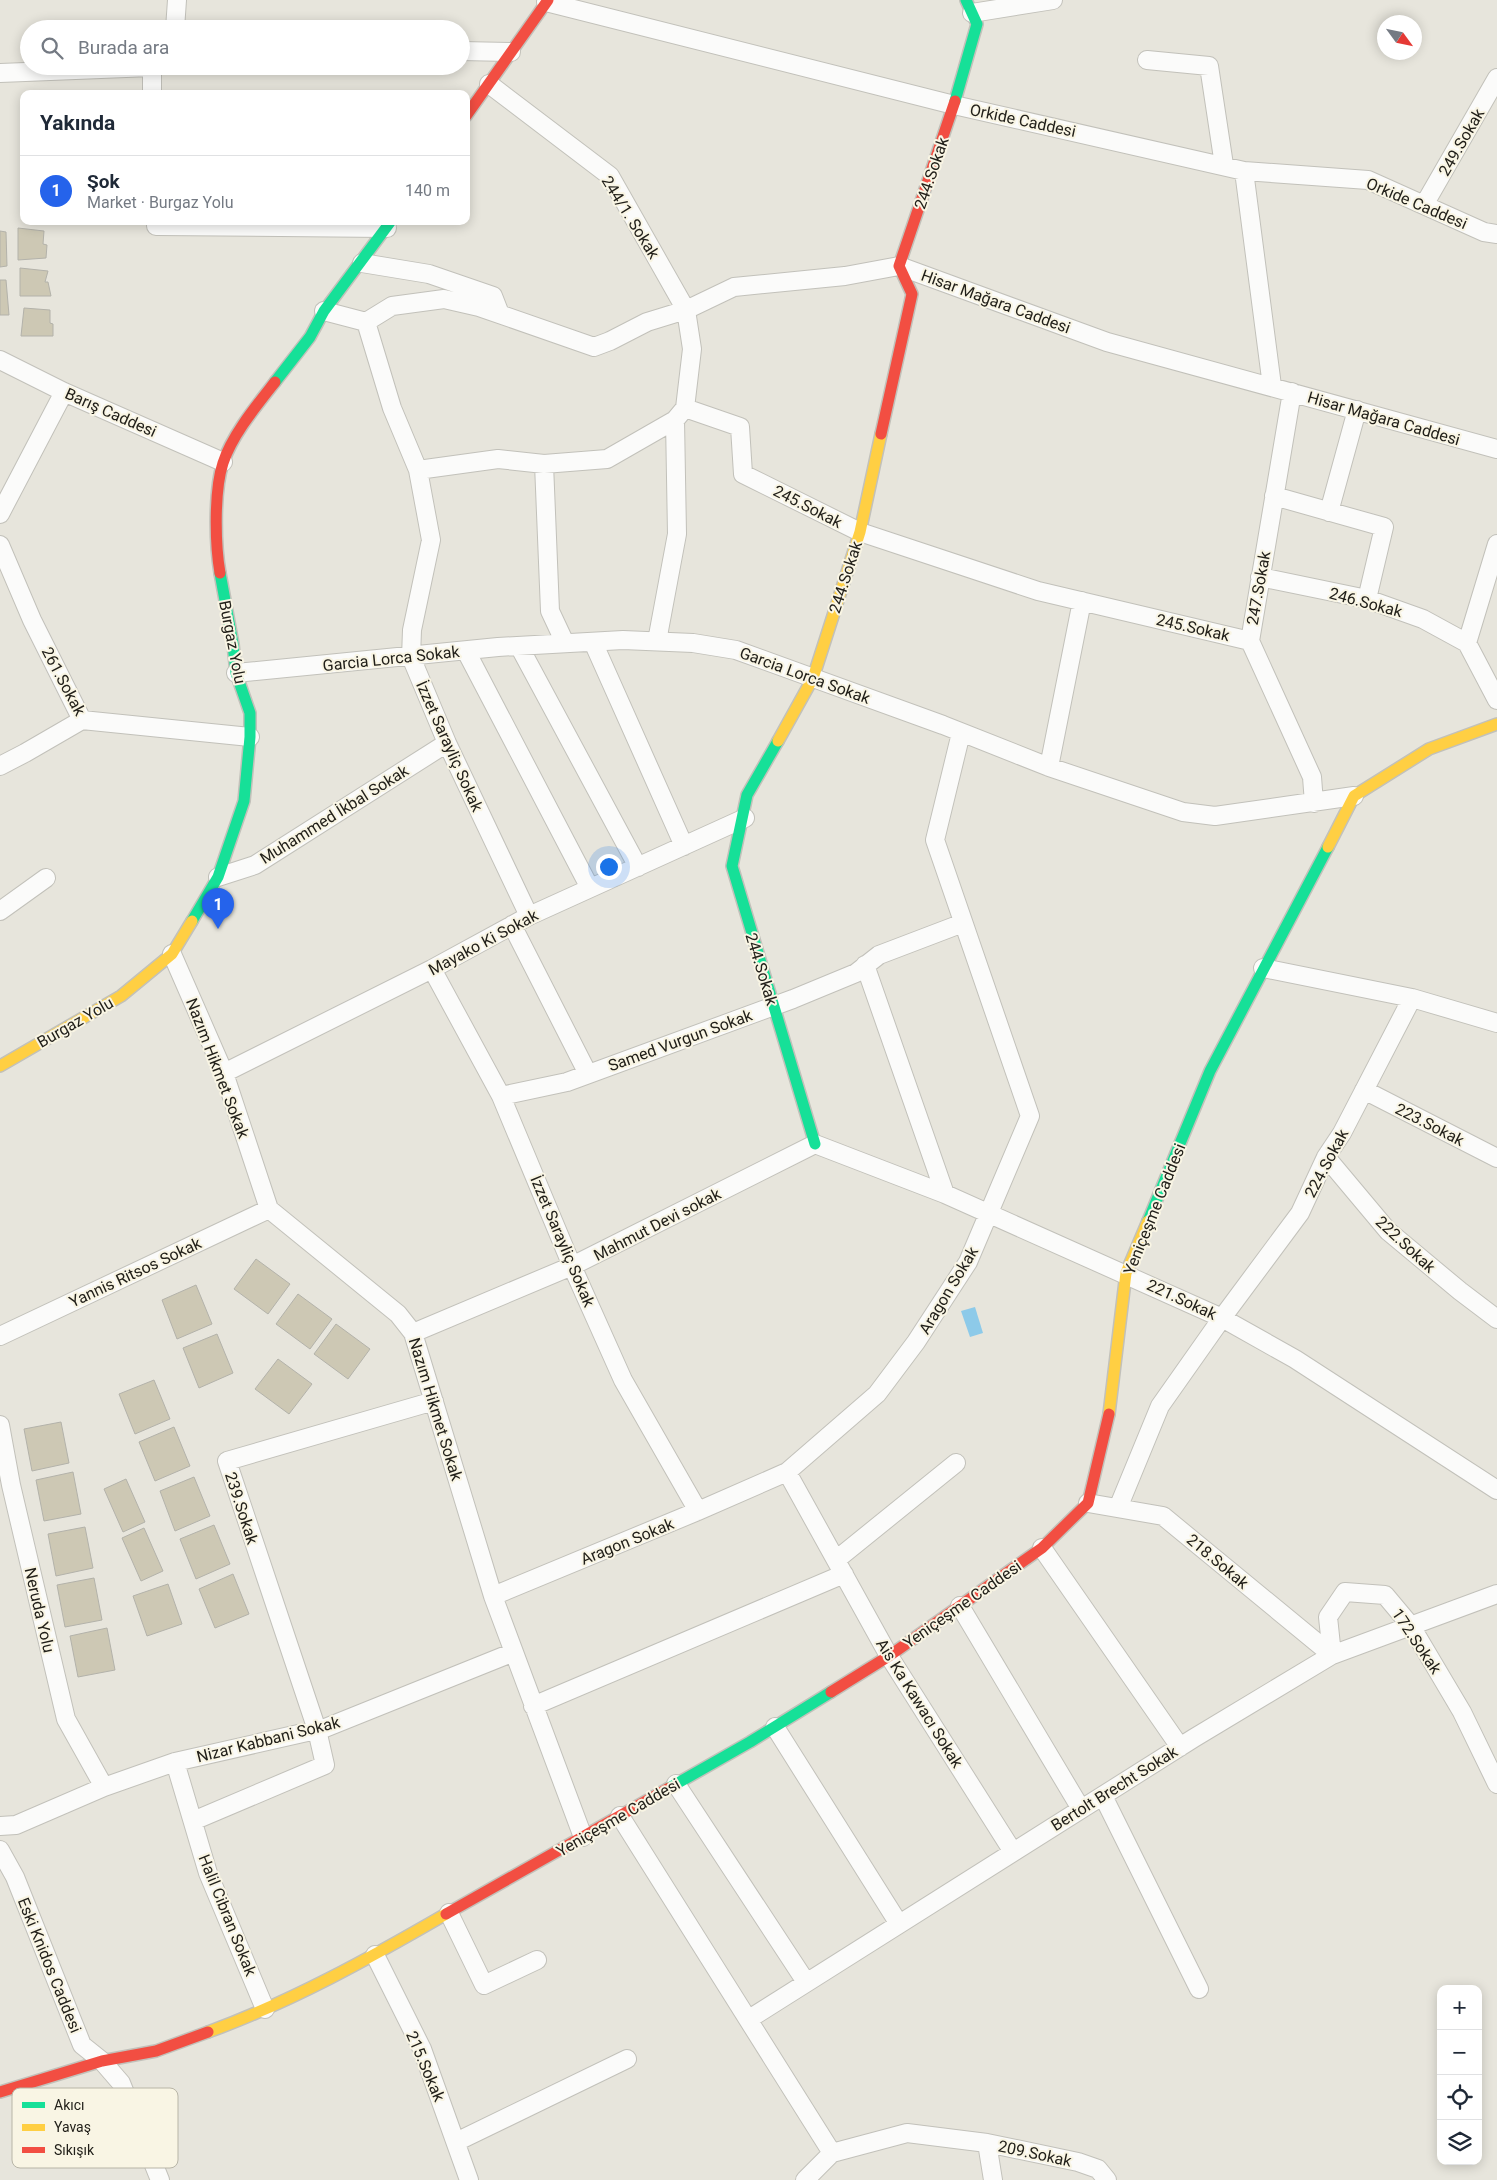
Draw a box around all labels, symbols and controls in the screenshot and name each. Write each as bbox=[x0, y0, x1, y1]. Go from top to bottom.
north arrow bbox=[1377, 15, 1422, 60]
search box bbox=[20, 20, 470, 75]
icon: search bbox=[38, 34, 66, 62]
text: Burada ara bbox=[78, 36, 169, 59]
street label: Orkide Caddesi bbox=[968, 100, 1078, 141]
street label: 249.Sokak bbox=[1435, 104, 1489, 179]
text: Yakında bbox=[40, 111, 115, 135]
street label: 244.Sokak bbox=[910, 134, 953, 212]
text: Şok bbox=[87, 170, 120, 193]
street label: 244/1. Sokak bbox=[598, 172, 664, 263]
street label: Orkide Caddesi bbox=[1364, 174, 1470, 233]
text: 1 bbox=[51, 181, 61, 200]
text: 140 m bbox=[405, 181, 450, 200]
text: Market · Burgaz Yolu bbox=[87, 193, 233, 212]
street label: Hisar Mağara Caddesi bbox=[919, 266, 1073, 337]
street label: Barış Caddesi bbox=[62, 384, 159, 441]
street label: Hisar Mağara Caddesi bbox=[1305, 388, 1462, 449]
street label: 245.Sokak bbox=[770, 481, 846, 532]
street label: 244.Sokak bbox=[825, 538, 866, 616]
street label: 247.Sokak bbox=[1243, 549, 1274, 627]
street label: 246.Sokak bbox=[1327, 584, 1405, 622]
street label: Burgaz Yolu bbox=[215, 599, 250, 685]
street label: 245.Sokak bbox=[1154, 610, 1232, 645]
street label: Garcia Lorca Sokak bbox=[322, 642, 461, 675]
street label: Garcia Lorca Sokak bbox=[737, 643, 873, 708]
street label: 261.Sokak bbox=[38, 644, 90, 719]
street label: İzzet Sarayliç Sokak bbox=[412, 678, 487, 815]
street label: Muhammed İkbal Sokak bbox=[257, 760, 413, 868]
your location bbox=[596, 854, 622, 880]
pin: 1 bbox=[202, 888, 234, 929]
street label: Mayako Ki Sokak bbox=[425, 905, 542, 979]
street label: 244.Sokak bbox=[742, 931, 782, 1009]
street label: Burgaz Yolu bbox=[34, 993, 117, 1052]
street label: Nazım Hikmet Sokak bbox=[182, 995, 253, 1142]
street label: Samed Vurgun Sokak bbox=[606, 1005, 756, 1075]
street label: 223.Sokak bbox=[1392, 1099, 1468, 1150]
street label: 224.Sokak bbox=[1301, 1125, 1353, 1201]
street label: Yeniçeşme Caddesi bbox=[1119, 1141, 1189, 1278]
street label: İzzet Sarayliç Sokak bbox=[526, 1173, 599, 1311]
street label: Mahmut Devi sokak bbox=[590, 1184, 725, 1265]
street label: 222.Sokak bbox=[1372, 1212, 1440, 1277]
street label: Yannis Ritsos Sokak bbox=[66, 1233, 205, 1311]
street label: Aragon Sokak bbox=[915, 1242, 982, 1337]
street label: 221.Sokak bbox=[1144, 1275, 1220, 1324]
street label: Nazım Hikmet Sokak bbox=[405, 1335, 467, 1484]
street label: 239.Sokak bbox=[221, 1470, 262, 1547]
street label: Aragon Sokak bbox=[578, 1514, 677, 1569]
street label: 218.Sokak bbox=[1183, 1530, 1253, 1593]
street label: Yeniçeşme Caddesi bbox=[900, 1557, 1025, 1652]
street label: Neruda Yolu bbox=[20, 1566, 59, 1655]
street label: 172.Sokak bbox=[1388, 1605, 1446, 1678]
street label: Ais Ka Kawacı Sokak bbox=[872, 1635, 967, 1772]
street label: Nizar Kabbani Sokak bbox=[195, 1712, 343, 1766]
street label: Bertolt Brecht Sokak bbox=[1048, 1741, 1182, 1835]
street label: Yeniçeşme Caddesi bbox=[553, 1774, 683, 1861]
street label: Halil Cibran Sokak bbox=[195, 1852, 261, 1979]
street label: Eski Knidos Caddesi bbox=[14, 1895, 85, 2036]
map controls bbox=[1437, 1985, 1482, 2165]
button: + bbox=[1437, 1985, 1482, 2030]
street label: 215.Sokak bbox=[402, 2028, 449, 2105]
button: − bbox=[1437, 2030, 1482, 2075]
button: locate bbox=[1437, 2075, 1482, 2120]
legend bbox=[12, 2088, 178, 2168]
text: Akıcı bbox=[54, 2097, 85, 2113]
text: Yavaş bbox=[54, 2119, 91, 2135]
button: layers bbox=[1437, 2120, 1482, 2165]
street label: 209.Sokak bbox=[996, 2136, 1074, 2171]
text: Sıkışık bbox=[54, 2142, 95, 2158]

